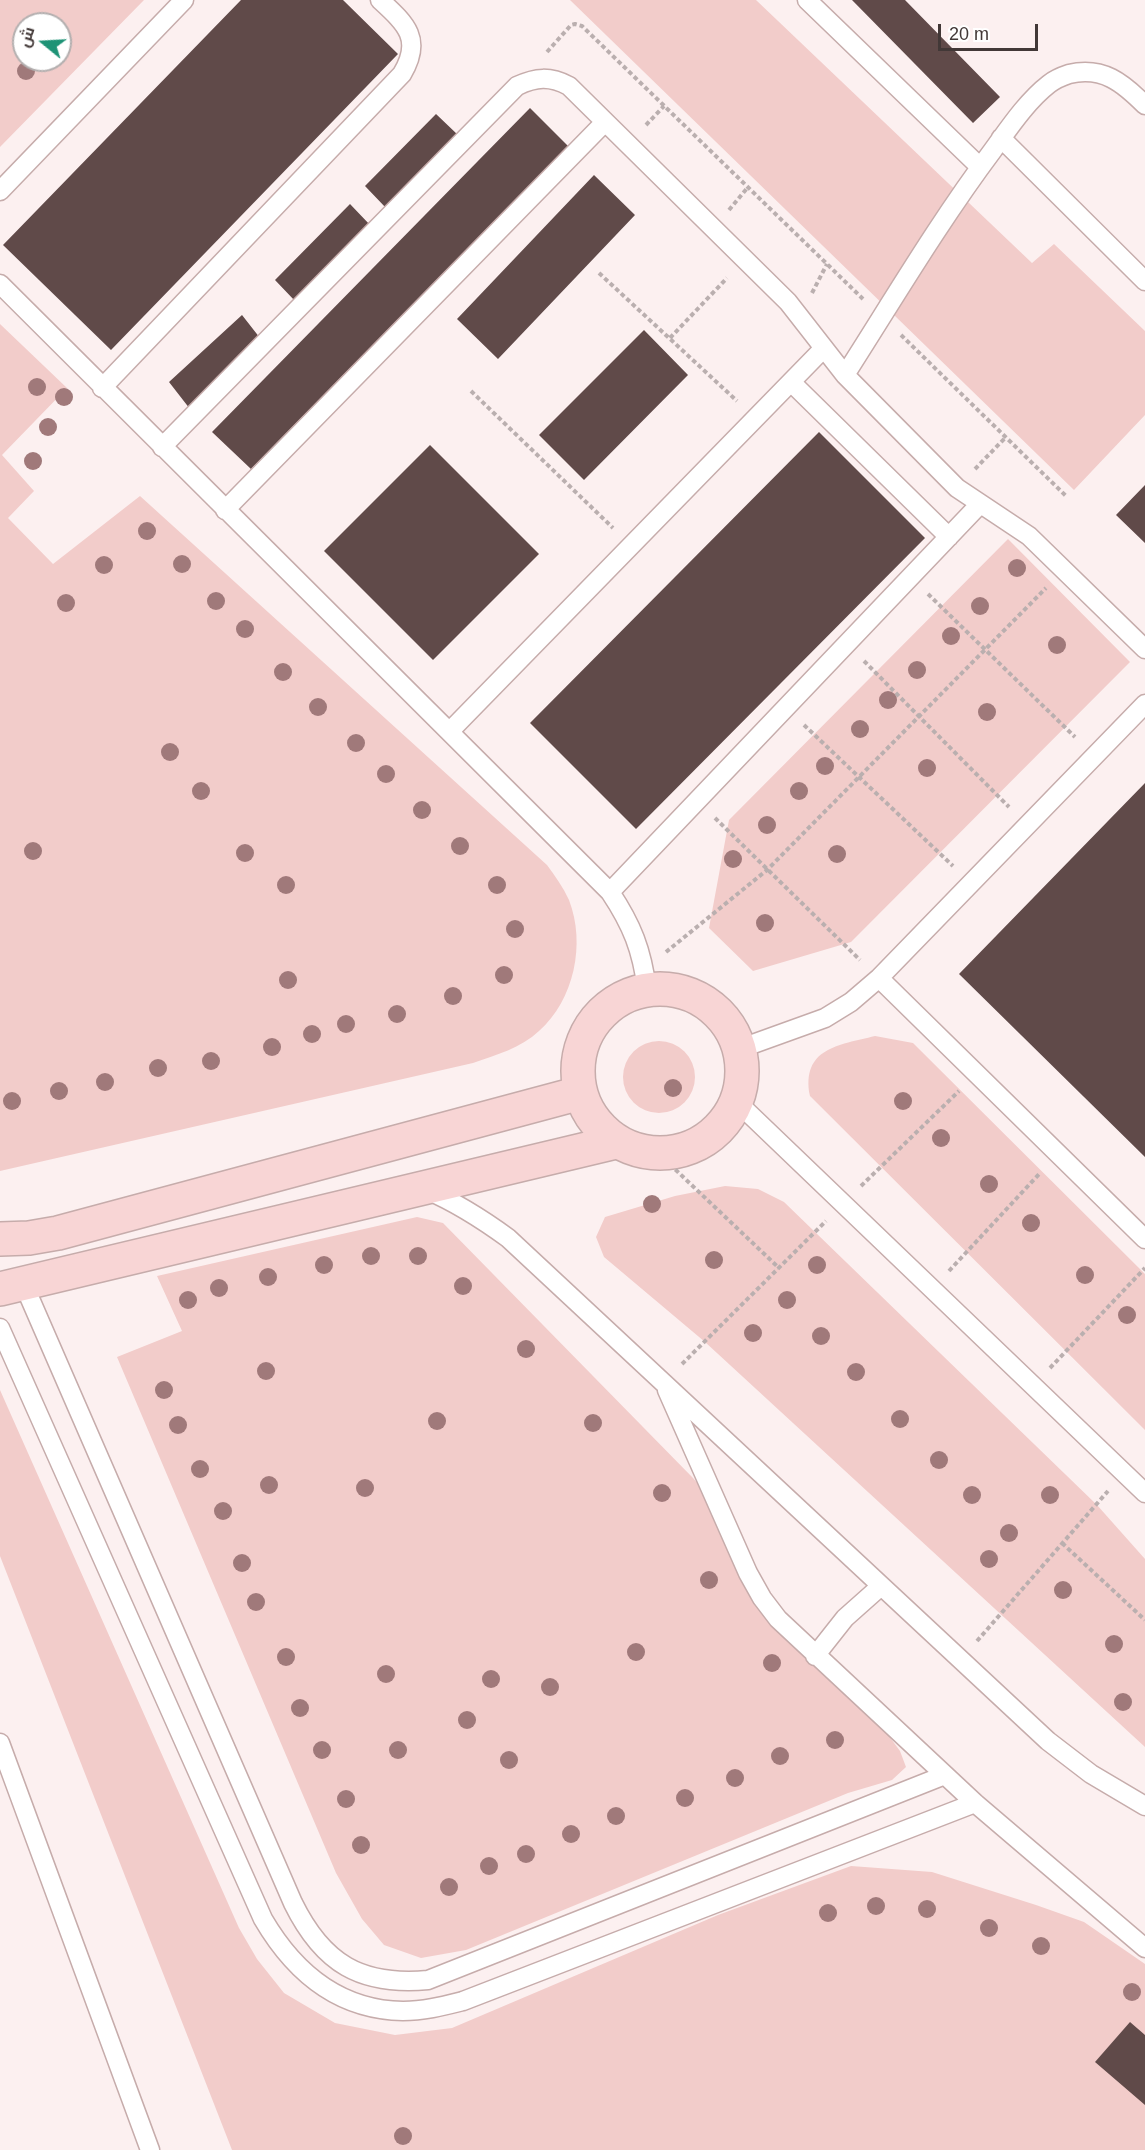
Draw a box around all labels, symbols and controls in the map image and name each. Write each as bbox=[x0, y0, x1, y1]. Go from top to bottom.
north arrow bbox=[12, 12, 72, 72]
scale bar bbox=[941, 12, 1042, 50]
text: 20 m bbox=[949, 24, 989, 44]
text: ش bbox=[15, 25, 38, 49]

